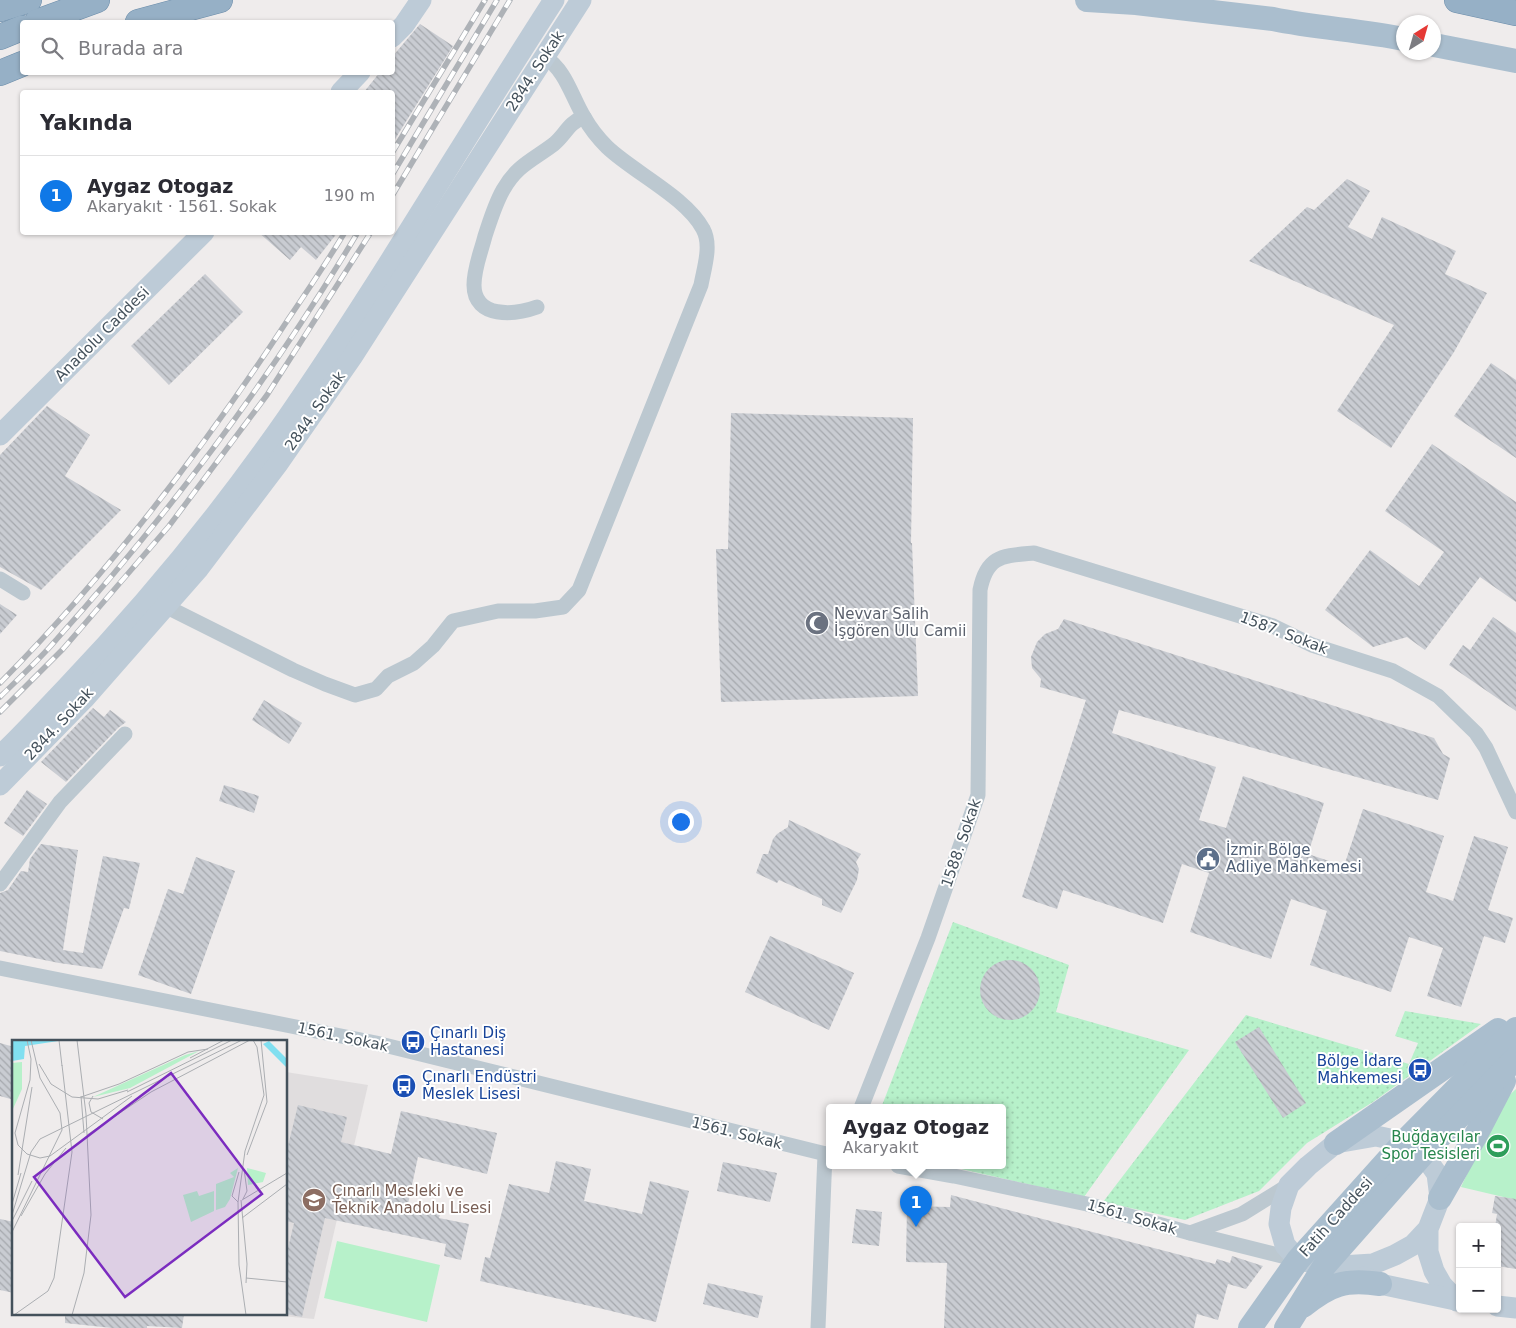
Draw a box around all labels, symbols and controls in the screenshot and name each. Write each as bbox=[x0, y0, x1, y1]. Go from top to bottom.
north arrow bbox=[1396, 15, 1441, 60]
search box bbox=[20, 20, 395, 75]
street label: 2844. Sokak bbox=[502, 27, 568, 115]
icon: search bbox=[38, 34, 66, 62]
text: Burada ara bbox=[78, 37, 183, 59]
text: Yakında bbox=[40, 111, 133, 135]
text: Aygaz Otogaz bbox=[87, 175, 233, 197]
text: 1 bbox=[50, 186, 62, 205]
text: 190 m bbox=[324, 186, 375, 205]
text: Akaryakıt · 1561. Sokak bbox=[87, 197, 277, 216]
street label: Anadolu Caddesi bbox=[51, 283, 153, 385]
street label: 2844. Sokak bbox=[281, 368, 349, 454]
place label: Nevvar Salih İşgören Ulu Camii bbox=[834, 605, 966, 640]
street label: 1587. Sokak bbox=[1237, 608, 1331, 658]
mosque icon: Nevvar Salih İşgören Ulu Camii bbox=[804, 610, 830, 636]
street label: 2844. Sokak bbox=[21, 684, 97, 764]
street label: 1588. Sokak bbox=[937, 796, 985, 890]
your location bbox=[668, 809, 694, 835]
place label: İzmir Bölge Adliye Mahkemesi bbox=[1226, 840, 1362, 876]
public building icon: İzmir Bölge Adliye Mahkemesi bbox=[1195, 846, 1221, 872]
street label: 1561. Sokak bbox=[296, 1019, 391, 1056]
place label: Çınarlı Diş Hastanesi bbox=[430, 1024, 506, 1059]
bus stop icon: Çınarlı Diş Hastanesi bbox=[400, 1029, 426, 1055]
inset map bbox=[12, 1040, 288, 1316]
place label: Bölge İdare Mahkemesi bbox=[1317, 1051, 1402, 1087]
bus stop icon: Bölge İdare Mahkemesi bbox=[1407, 1057, 1433, 1083]
place label: Çınarlı Endüstri Meslek Lisesi bbox=[422, 1068, 537, 1103]
bus stop icon: Çınarlı Endüstri Meslek Lisesi bbox=[391, 1073, 417, 1099]
popup bbox=[826, 1104, 1006, 1169]
street label: 1561. Sokak bbox=[690, 1113, 784, 1153]
text: Aygaz Otogaz bbox=[843, 1116, 989, 1138]
place label: Buğdaycılar Spor Tesisleri bbox=[1381, 1128, 1481, 1163]
sports icon: Buğdaycılar Spor Tesisleri bbox=[1485, 1133, 1511, 1159]
text: Akaryakıt bbox=[843, 1138, 918, 1157]
street label: Fatih Caddesi bbox=[1296, 1174, 1376, 1260]
place label: Çınarlı Mesleki ve Teknik Anadolu Lisesi bbox=[331, 1182, 491, 1217]
pin: 1 bbox=[900, 1186, 932, 1227]
school or university icon: Çınarlı Mesleki ve Teknik Anadolu Lisesi bbox=[301, 1187, 327, 1213]
street label: 1561. Sokak bbox=[1085, 1196, 1179, 1239]
map controls bbox=[1456, 1223, 1501, 1313]
button: + bbox=[1456, 1223, 1501, 1268]
button: − bbox=[1456, 1268, 1501, 1313]

